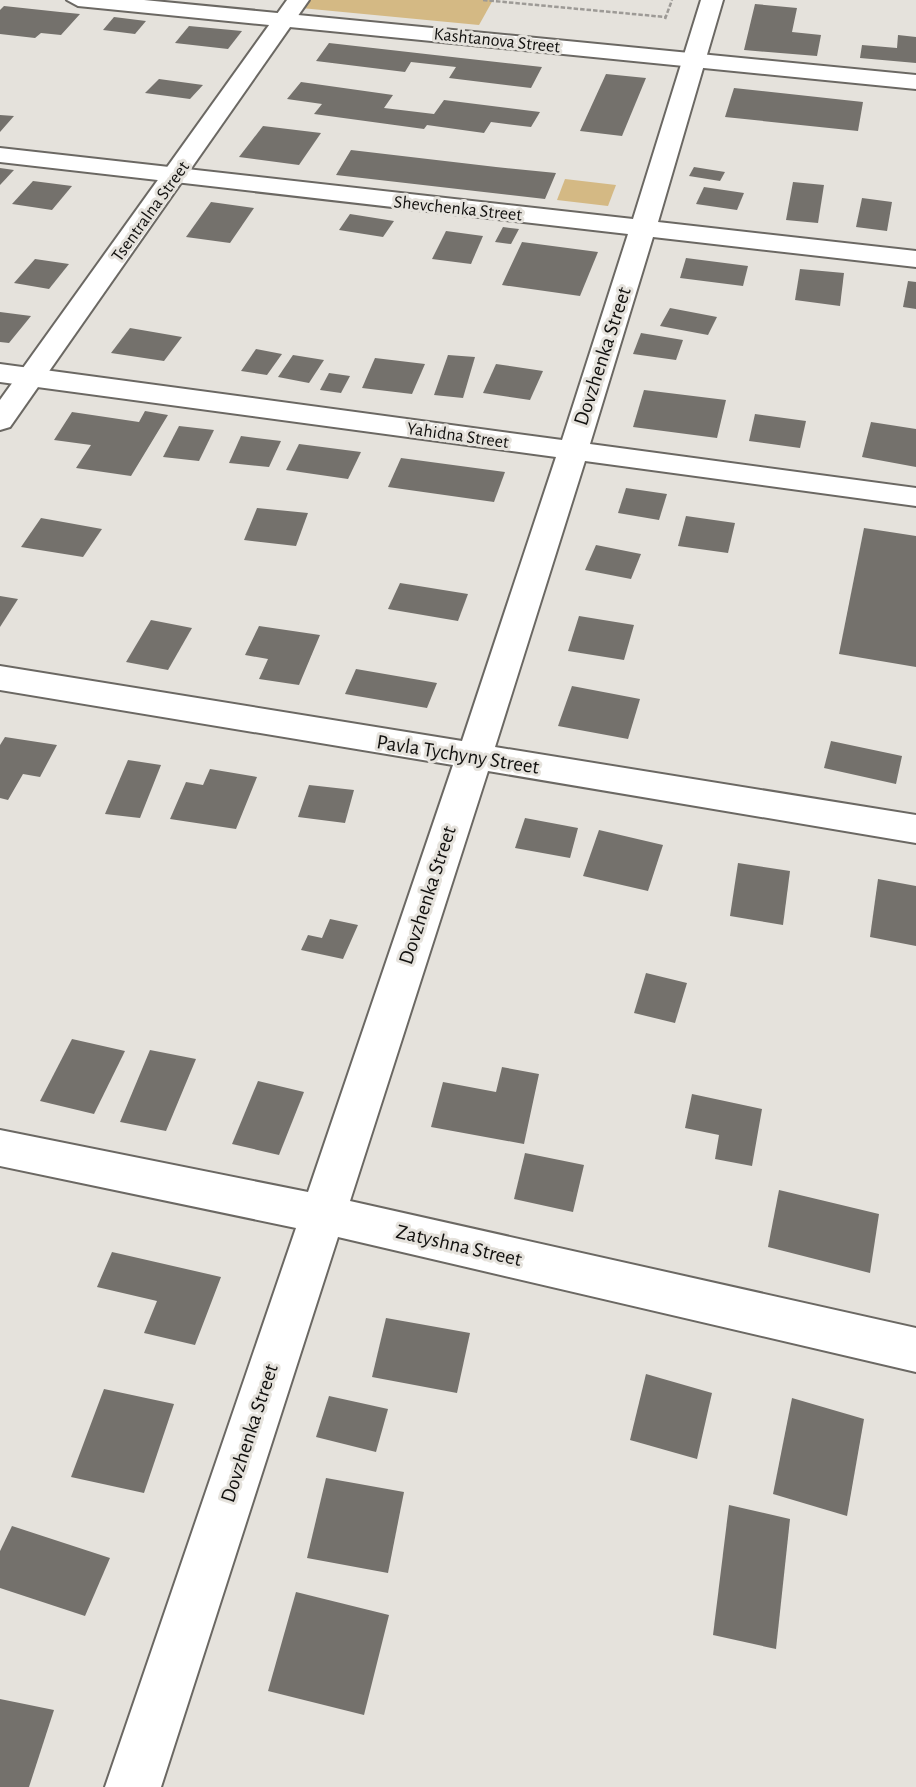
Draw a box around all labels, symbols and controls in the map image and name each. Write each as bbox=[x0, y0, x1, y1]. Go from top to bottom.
street label: Kashtanova Street bbox=[433, 25, 561, 57]
street label: Tsentralna Street bbox=[109, 158, 193, 265]
street label: Shevchenka Street bbox=[393, 193, 523, 225]
street label: Dovzhenka Street bbox=[570, 284, 635, 428]
street label: Yahidna Street bbox=[406, 420, 510, 452]
street label: Pavla Tychyny Street bbox=[375, 731, 541, 778]
street label: Dovzhenka Street bbox=[395, 823, 460, 967]
street label: Zatyshna Street bbox=[394, 1221, 524, 1270]
street label: Dovzhenka Street bbox=[217, 1361, 282, 1505]

